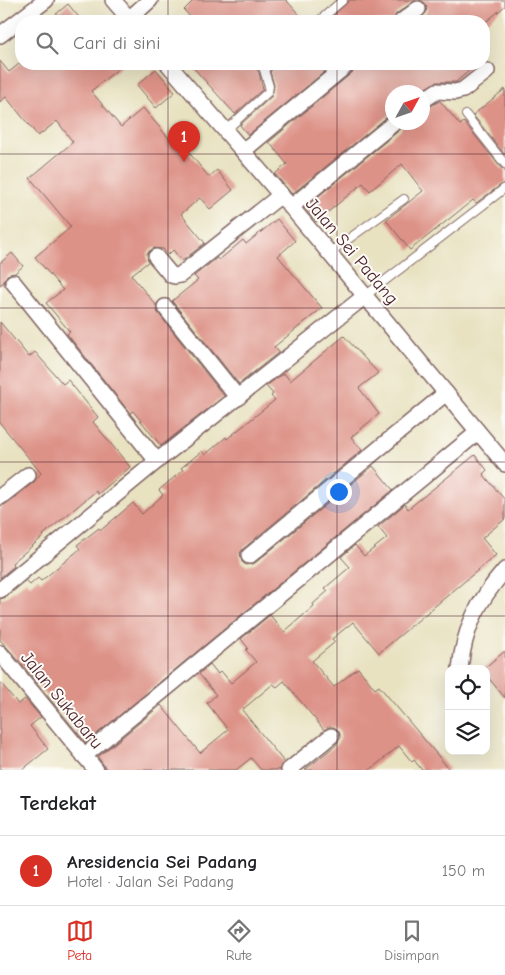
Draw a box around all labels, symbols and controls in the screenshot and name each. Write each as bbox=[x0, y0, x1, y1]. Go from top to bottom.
search box bbox=[15, 15, 490, 70]
icon: search bbox=[33, 29, 61, 57]
text: Cari di sini bbox=[73, 32, 160, 54]
north arrow bbox=[385, 85, 430, 130]
pin: 1 bbox=[168, 121, 200, 162]
street label: Jalan Sei Padang bbox=[301, 194, 402, 309]
your location bbox=[326, 479, 352, 505]
street label: Jalan Sukabaru bbox=[16, 648, 107, 753]
map controls bbox=[445, 665, 490, 755]
button: locate bbox=[445, 665, 490, 710]
button: layers bbox=[445, 710, 490, 755]
text: Terdekat bbox=[20, 791, 96, 815]
text: Aresidencia Sei Padang bbox=[67, 851, 258, 873]
text: 1 bbox=[33, 862, 39, 880]
text: 150 m bbox=[442, 862, 485, 880]
text: Hotel · Jalan Sei Padang bbox=[67, 873, 234, 891]
tab: Peta bbox=[66, 917, 94, 964]
tab: Rute bbox=[225, 917, 253, 964]
tab: Disimpan bbox=[384, 917, 439, 964]

